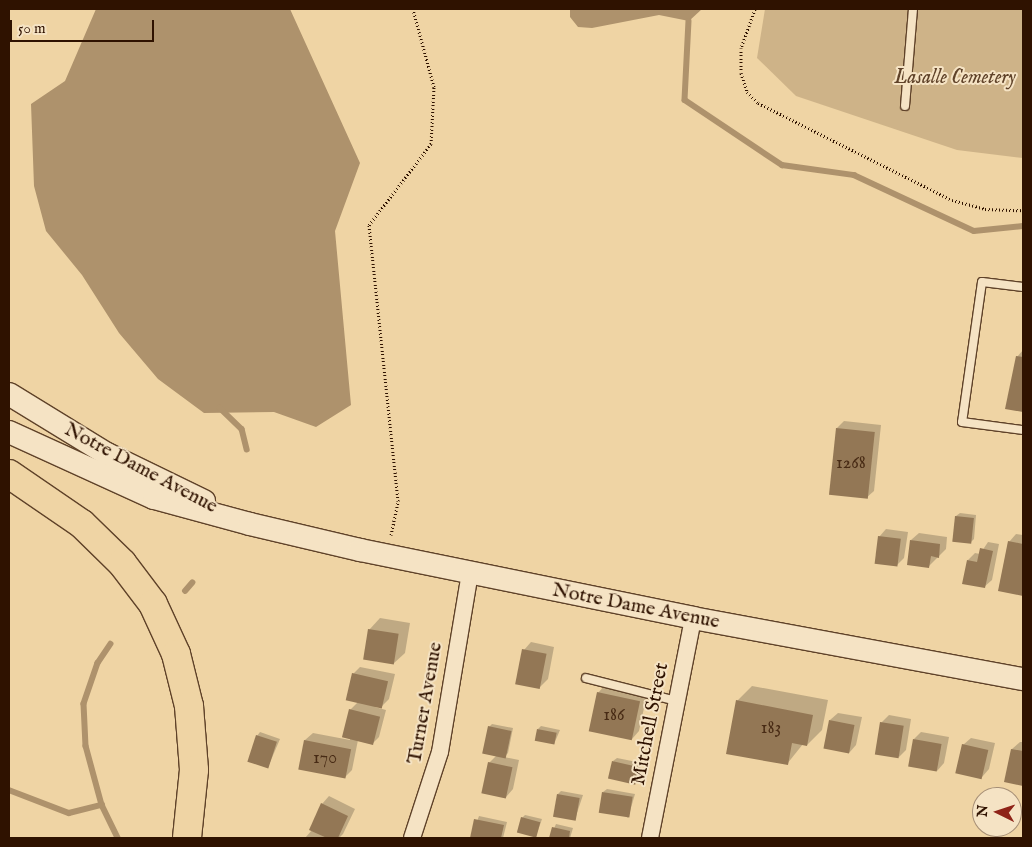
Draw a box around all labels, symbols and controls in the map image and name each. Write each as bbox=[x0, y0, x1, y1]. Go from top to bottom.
scale bar bbox=[12, 10, 156, 42]
text: 50 m bbox=[18, 19, 46, 38]
park label: Lasalle Cemetery bbox=[894, 65, 1016, 89]
street label: Notre Dame Avenue bbox=[60, 417, 222, 519]
house number: 1268 bbox=[836, 453, 866, 475]
street label: Notre Dame Avenue bbox=[550, 578, 722, 634]
street label: Turner Avenue bbox=[402, 640, 448, 766]
street label: Mitchell Street bbox=[626, 661, 674, 787]
house number: 186 bbox=[603, 705, 625, 727]
house number: 183 bbox=[761, 718, 781, 740]
house number: 170 bbox=[313, 748, 337, 770]
north arrow bbox=[972, 787, 1022, 837]
text: N bbox=[974, 804, 992, 818]

